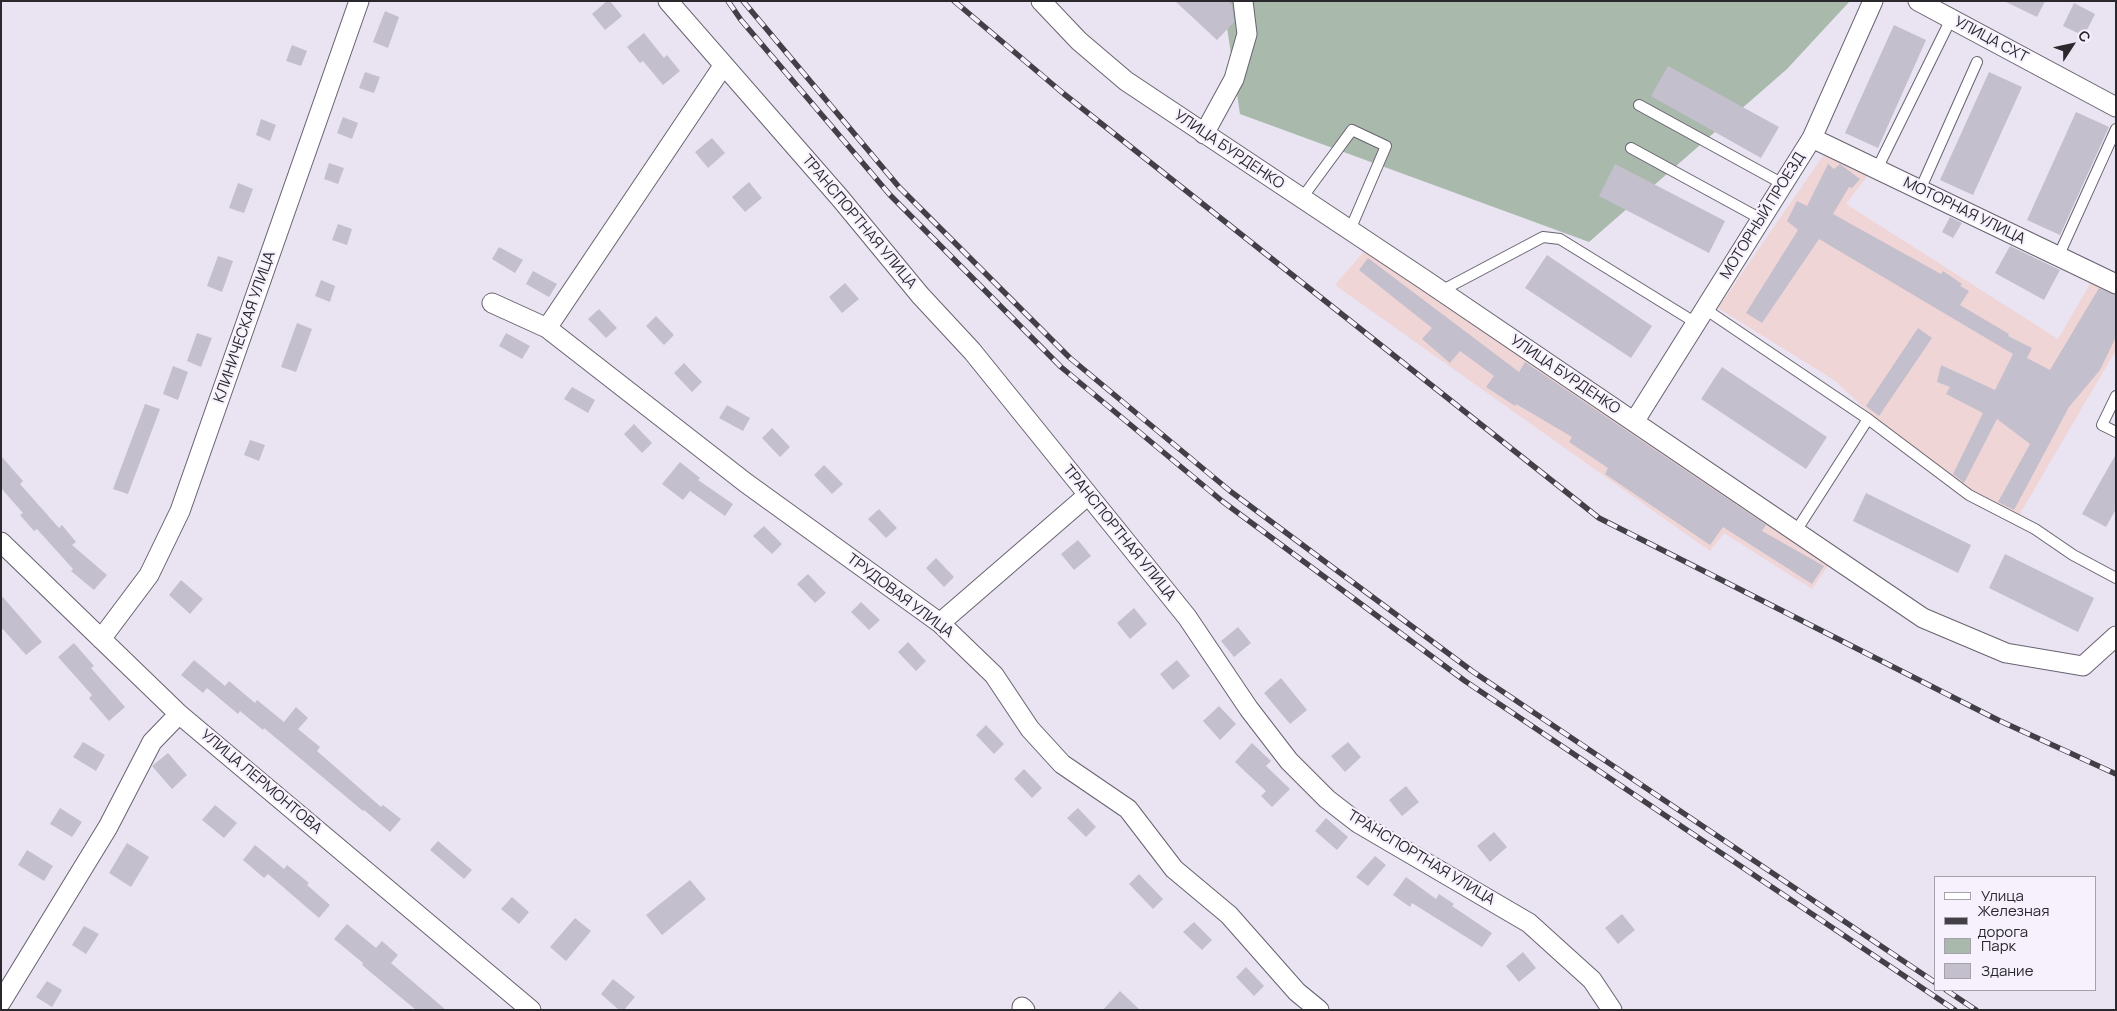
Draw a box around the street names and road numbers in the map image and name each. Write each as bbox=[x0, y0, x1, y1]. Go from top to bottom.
street label: УЛИЦА СХТ bbox=[1951, 13, 2031, 67]
street label: УЛИЦА БУРДЕНКО bbox=[1171, 107, 1287, 193]
street label: МОТОРНЫЙ ПРОЕЗД bbox=[1717, 149, 1809, 283]
street label: ТРАНСПОРТНАЯ УЛИЦА bbox=[798, 151, 920, 293]
street label: МОТОРНАЯ УЛИЦА bbox=[1900, 174, 2028, 248]
street label: КЛИНИЧЕСКАЯ УЛИЦА bbox=[211, 249, 279, 405]
street label: УЛИЦА БУРДЕНКО bbox=[1507, 332, 1623, 418]
street label: ТРАНСПОРТНАЯ УЛИЦА bbox=[1059, 462, 1179, 604]
street label: ТРУДОВАЯ УЛИЦА bbox=[843, 550, 957, 642]
street label: УЛИЦА ЛЕРМОНТОВА bbox=[197, 726, 325, 838]
street label: ТРАНСПОРТНАЯ УЛИЦА bbox=[1344, 807, 1498, 909]

